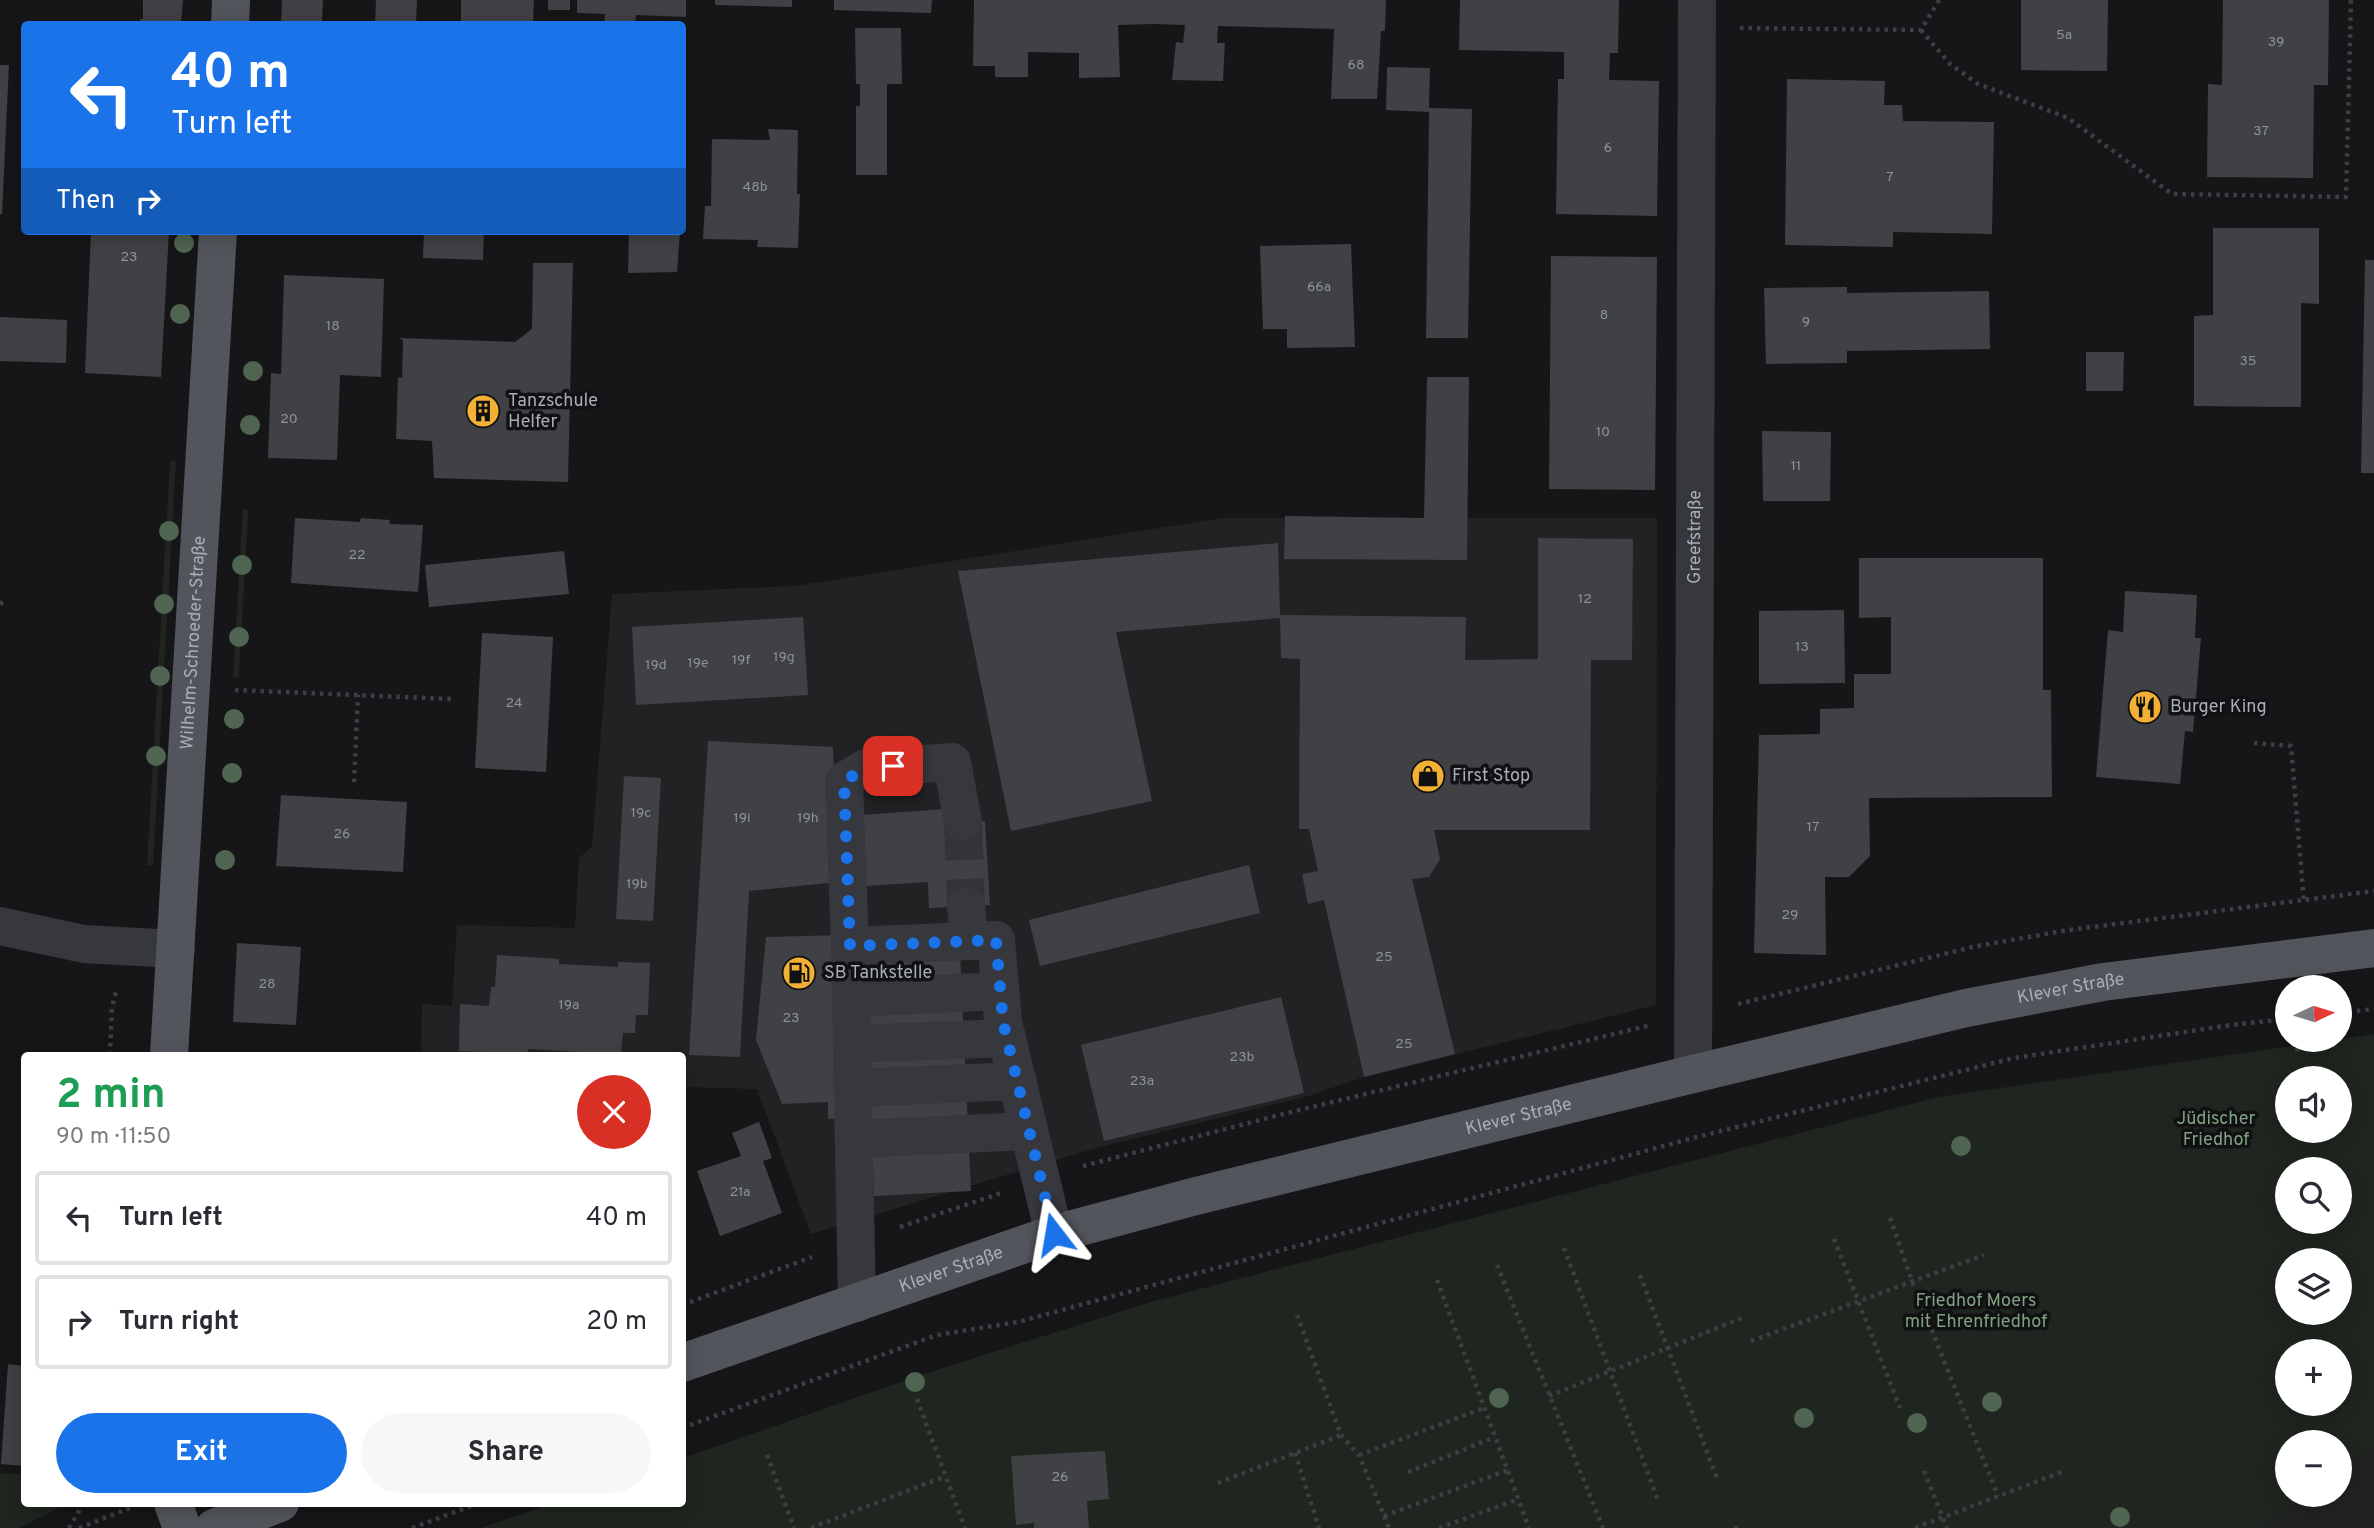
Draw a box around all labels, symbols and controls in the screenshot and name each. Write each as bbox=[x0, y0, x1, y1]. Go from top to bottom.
house number: 5a bbox=[2056, 27, 2072, 44]
house number: 39 bbox=[2268, 34, 2284, 51]
text: 40 m bbox=[171, 44, 290, 106]
icon: left bbox=[56, 49, 147, 140]
house number: 68 bbox=[1348, 57, 1364, 74]
text: Turn left bbox=[171, 105, 292, 145]
house number: 37 bbox=[2253, 123, 2269, 140]
house number: 6 bbox=[1604, 140, 1612, 157]
house number: 7 bbox=[1886, 169, 1894, 186]
house number: 48b bbox=[742, 179, 768, 196]
icon: right bbox=[129, 182, 167, 220]
text: Then bbox=[56, 185, 115, 218]
house number: 23 bbox=[121, 249, 138, 266]
house number: 66a bbox=[1307, 279, 1331, 296]
house number: 8 bbox=[1600, 307, 1608, 324]
house number: 9 bbox=[1802, 314, 1810, 331]
house number: 18 bbox=[326, 318, 340, 335]
house number: 35 bbox=[2239, 353, 2257, 370]
place label: Tanzschule Helfer bbox=[508, 390, 598, 434]
building icon: Tanzschule Helfer bbox=[464, 392, 502, 430]
house number: 20 bbox=[280, 411, 298, 428]
house number: 10 bbox=[1596, 424, 1610, 441]
house number: 11 bbox=[1791, 458, 1801, 475]
street label: Greefstraße bbox=[1683, 490, 1707, 584]
street label: Wilhelm-Schroeder-Straße bbox=[176, 535, 211, 750]
house number: 22 bbox=[348, 547, 366, 564]
house number: 12 bbox=[1578, 591, 1592, 608]
house number: 13 bbox=[1795, 639, 1809, 656]
house number: 19g bbox=[773, 649, 795, 666]
house number: 19f bbox=[732, 652, 750, 669]
house number: 19e bbox=[687, 655, 709, 672]
house number: 19d bbox=[645, 657, 667, 674]
restaurant icon: Burger King bbox=[2126, 688, 2164, 726]
house number: 24 bbox=[505, 695, 523, 712]
place label: Burger King bbox=[2170, 696, 2267, 719]
pin bbox=[863, 736, 923, 796]
icon: arrive bbox=[874, 747, 912, 785]
shop icon: First Stop bbox=[1409, 757, 1447, 795]
place label: First Stop bbox=[1452, 765, 1530, 788]
house number: 19c bbox=[631, 805, 651, 822]
house number: 19i bbox=[733, 810, 751, 827]
house number: 19h bbox=[797, 810, 819, 827]
house number: 17 bbox=[1807, 819, 1819, 836]
house number: 26 bbox=[334, 826, 350, 843]
house number: 19b bbox=[626, 876, 648, 893]
house number: 29 bbox=[1782, 907, 1798, 924]
house number: 25 bbox=[1375, 949, 1393, 966]
fuel station icon: SB Tankstelle bbox=[780, 954, 818, 992]
place label: SB Tankstelle bbox=[824, 962, 932, 985]
street label: Klever Straße bbox=[2015, 968, 2126, 1010]
north arrow bbox=[2275, 975, 2352, 1052]
map controls bbox=[2275, 975, 2352, 1507]
house number: 28 bbox=[258, 976, 276, 993]
house number: 19a bbox=[559, 997, 579, 1014]
house number: 23 bbox=[783, 1010, 800, 1027]
house number: 25 bbox=[1395, 1036, 1413, 1053]
house number: 23b bbox=[1230, 1049, 1255, 1066]
button: sound bbox=[2275, 1066, 2352, 1143]
text: 2 min bbox=[56, 1070, 166, 1123]
house number: 23a bbox=[1130, 1073, 1154, 1090]
button: close bbox=[577, 1075, 651, 1149]
street label: Klever Straße bbox=[1463, 1093, 1574, 1141]
park label: Jüdischer Friedhof bbox=[2176, 1108, 2256, 1152]
text: 90 m · 11:50 bbox=[56, 1123, 171, 1152]
button: search bbox=[2275, 1157, 2352, 1234]
house number: 21a bbox=[730, 1184, 750, 1201]
position arrow bbox=[1017, 1197, 1091, 1271]
icon: left bbox=[60, 1199, 98, 1237]
text: Turn left bbox=[119, 1202, 223, 1235]
text: 40 m bbox=[586, 1202, 647, 1235]
street label: Klever Straße bbox=[896, 1241, 1006, 1298]
button: layers bbox=[2275, 1248, 2352, 1325]
park label: Friedhof Moers mit Ehrenfriedhof bbox=[1905, 1290, 2047, 1334]
icon: right bbox=[60, 1303, 98, 1341]
text: Turn right bbox=[119, 1306, 239, 1339]
text: 20 m bbox=[586, 1306, 647, 1339]
button: + bbox=[2275, 1339, 2352, 1416]
button: Exit bbox=[56, 1413, 347, 1493]
button: Share bbox=[361, 1413, 651, 1493]
button: − bbox=[2275, 1430, 2352, 1507]
house number: 26 bbox=[1052, 1469, 1068, 1486]

